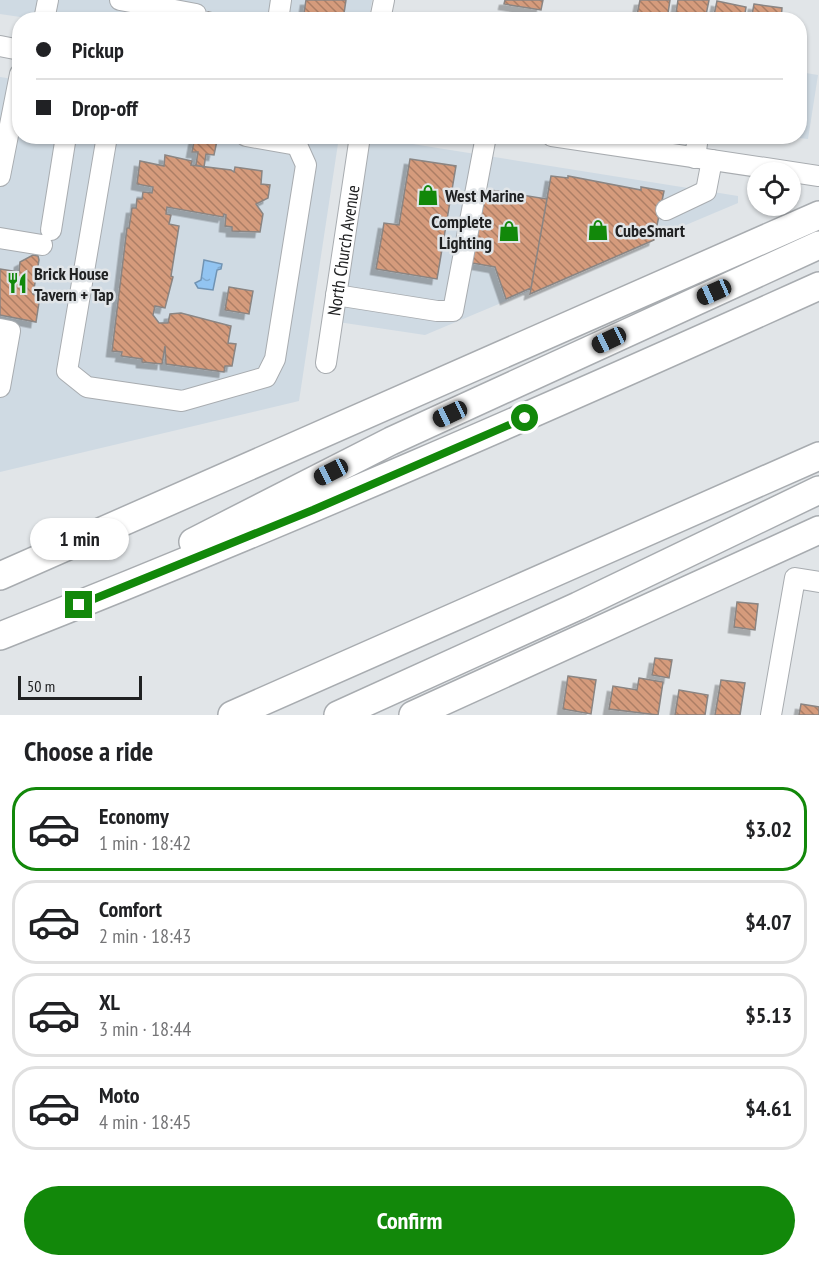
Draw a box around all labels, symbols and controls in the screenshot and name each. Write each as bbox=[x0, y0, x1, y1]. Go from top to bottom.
text: Pickup bbox=[72, 36, 124, 64]
text: Drop-off bbox=[72, 94, 138, 122]
map controls bbox=[747, 162, 801, 216]
button: locate bbox=[747, 162, 801, 216]
street label: North Church Avenue bbox=[322, 183, 364, 317]
shop icon: West Marine bbox=[416, 183, 440, 207]
place label: West Marine bbox=[444, 184, 525, 207]
place label: Complete Lighting bbox=[431, 210, 492, 254]
shop icon: CubeSmart bbox=[586, 218, 610, 242]
shop icon: Complete Lighting bbox=[497, 219, 521, 243]
place label: CubeSmart bbox=[615, 219, 686, 242]
place label: Brick House Tavern + Tap bbox=[34, 262, 114, 306]
restaurant icon: Brick House Tavern + Tap bbox=[5, 271, 29, 295]
car bbox=[694, 276, 734, 308]
car bbox=[589, 324, 629, 356]
car bbox=[430, 398, 470, 430]
route start bbox=[511, 404, 538, 431]
car bbox=[311, 456, 351, 488]
callout: 1 min bbox=[29, 518, 128, 560]
text: 1 min bbox=[59, 526, 100, 552]
route end bbox=[65, 591, 92, 618]
scale bar bbox=[18, 673, 142, 700]
text: 50 m bbox=[27, 676, 55, 696]
text: Choose a ride bbox=[24, 734, 153, 768]
icon: car bbox=[27, 802, 81, 856]
text: Economy bbox=[99, 802, 169, 830]
text: $3.02 bbox=[745, 815, 792, 843]
text: 1 min · 18:42 bbox=[99, 830, 191, 856]
icon: car bbox=[27, 895, 81, 949]
text: Comfort bbox=[99, 895, 162, 923]
text: $4.07 bbox=[745, 908, 792, 936]
text: 2 min · 18:43 bbox=[99, 923, 191, 949]
icon: car bbox=[27, 988, 81, 1042]
text: XL bbox=[99, 988, 120, 1016]
text: $5.13 bbox=[745, 1001, 792, 1029]
text: 3 min · 18:44 bbox=[99, 1016, 191, 1042]
icon: car bbox=[27, 1081, 81, 1135]
text: Moto bbox=[99, 1081, 140, 1109]
text: $4.61 bbox=[745, 1094, 792, 1122]
text: 4 min · 18:45 bbox=[99, 1109, 191, 1135]
button: Confirm bbox=[24, 1186, 795, 1255]

